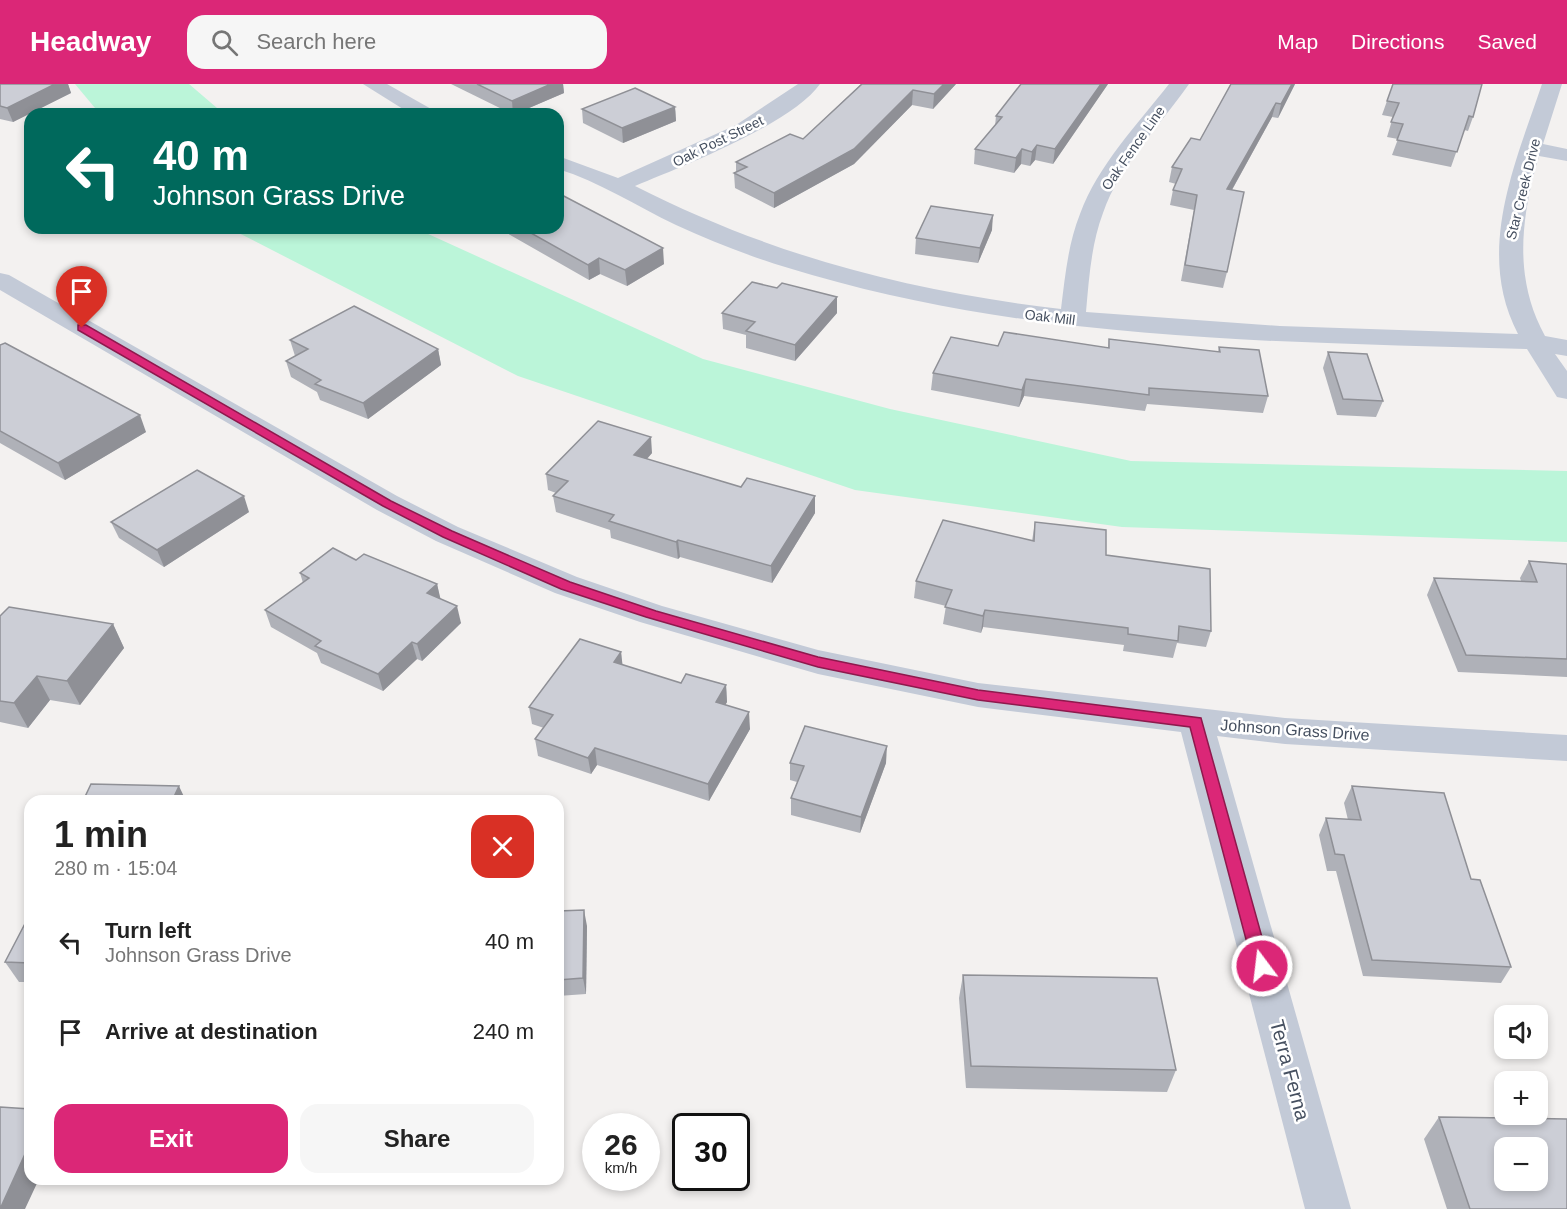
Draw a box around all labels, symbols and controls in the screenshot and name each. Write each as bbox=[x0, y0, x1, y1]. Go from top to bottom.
search box bbox=[187, 15, 607, 69]
text: Headway bbox=[30, 26, 151, 57]
icon: search bbox=[208, 26, 241, 59]
text: Search here bbox=[256, 29, 376, 54]
text: Map bbox=[1277, 30, 1318, 53]
text: Directions bbox=[1351, 30, 1444, 53]
text: Saved bbox=[1477, 30, 1537, 53]
street label: Oak Fence Line bbox=[1098, 103, 1168, 193]
street label: Oak Post Street bbox=[670, 112, 766, 170]
icon: left bbox=[54, 132, 132, 210]
text: 40 m bbox=[153, 132, 249, 179]
street label: Star Creek Drive bbox=[1503, 137, 1543, 241]
text: Johnson Grass Drive bbox=[153, 181, 405, 211]
pin bbox=[56, 266, 107, 328]
icon: arrive bbox=[65, 275, 98, 308]
street label: Oak Mill bbox=[1024, 306, 1076, 328]
street label: Johnson Grass Drive bbox=[1220, 716, 1370, 744]
text: 1 min bbox=[54, 814, 148, 855]
button: close bbox=[471, 815, 534, 878]
text: 280 m · 15:04 bbox=[54, 857, 177, 879]
text: Turn left bbox=[105, 918, 191, 943]
icon: left bbox=[54, 926, 87, 959]
text: 40 m bbox=[485, 929, 534, 954]
position arrow bbox=[1230, 934, 1294, 998]
text: Johnson Grass Drive bbox=[105, 944, 292, 966]
map controls bbox=[1494, 1005, 1548, 1191]
button: sound bbox=[1494, 1005, 1548, 1059]
icon: arrive bbox=[54, 1016, 87, 1049]
street label: Terra Ferna bbox=[1266, 1017, 1314, 1124]
text: Arrive at destination bbox=[105, 1019, 318, 1044]
text: 240 m bbox=[473, 1019, 534, 1044]
button: + bbox=[1494, 1071, 1548, 1125]
button: Exit bbox=[54, 1104, 288, 1173]
button: Share bbox=[300, 1104, 534, 1173]
speed limit sign: 30 bbox=[672, 1113, 750, 1191]
text: 26 bbox=[604, 1128, 638, 1161]
button: − bbox=[1494, 1137, 1548, 1191]
text: km/h bbox=[605, 1159, 637, 1176]

